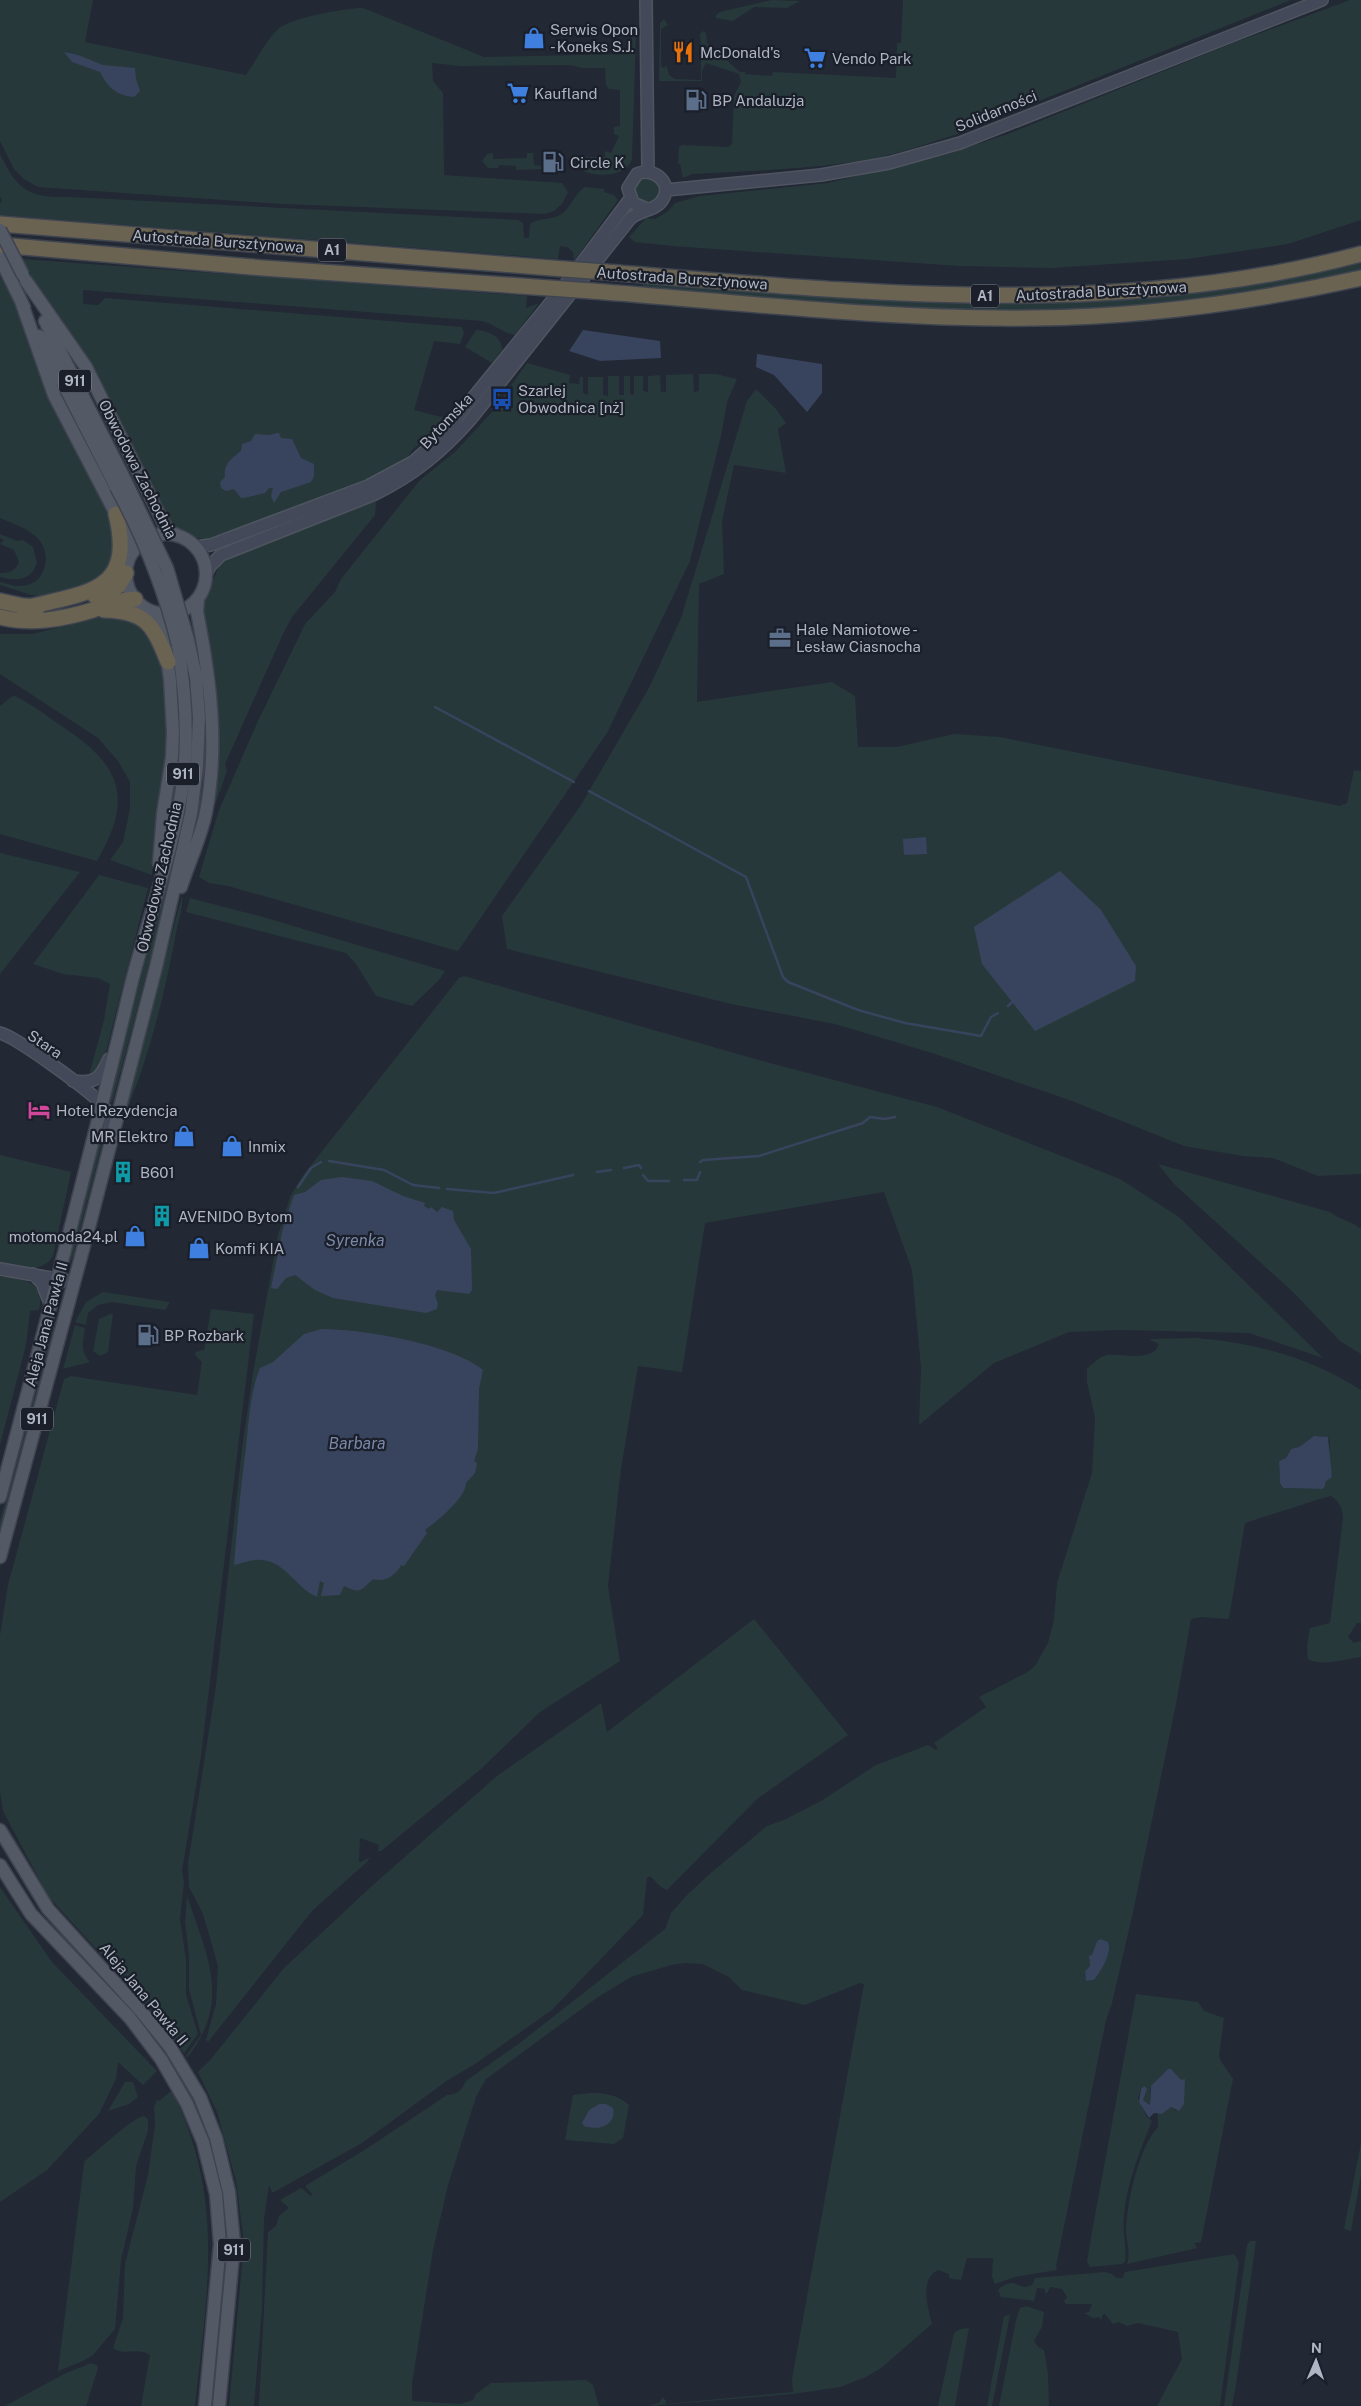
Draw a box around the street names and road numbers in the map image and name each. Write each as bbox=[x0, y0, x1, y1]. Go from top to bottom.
street label: Solidarności bbox=[953, 87, 1039, 135]
street label: Autostrada Bursztynowa bbox=[132, 227, 304, 255]
road number: A1 bbox=[318, 238, 346, 262]
street label: Autostrada Bursztynowa bbox=[596, 264, 768, 292]
street label: Autostrada Bursztynowa bbox=[1015, 278, 1187, 304]
road number: A1 bbox=[971, 284, 999, 308]
road number: 911 bbox=[59, 370, 91, 392]
street label: Bytomska bbox=[416, 390, 476, 452]
street label: Obwodowa Zachodnia bbox=[96, 397, 180, 541]
road number: 911 bbox=[167, 762, 199, 786]
street label: Obwodowa Zachodnia bbox=[133, 800, 185, 954]
street label: Stara bbox=[25, 1026, 65, 1062]
street label: Aleja Jana Pawła II bbox=[21, 1260, 71, 1388]
road number: 911 bbox=[21, 1408, 53, 1430]
street label: Aleja Jana Pawła II bbox=[96, 1939, 192, 2049]
road number: 911 bbox=[218, 2238, 250, 2262]

